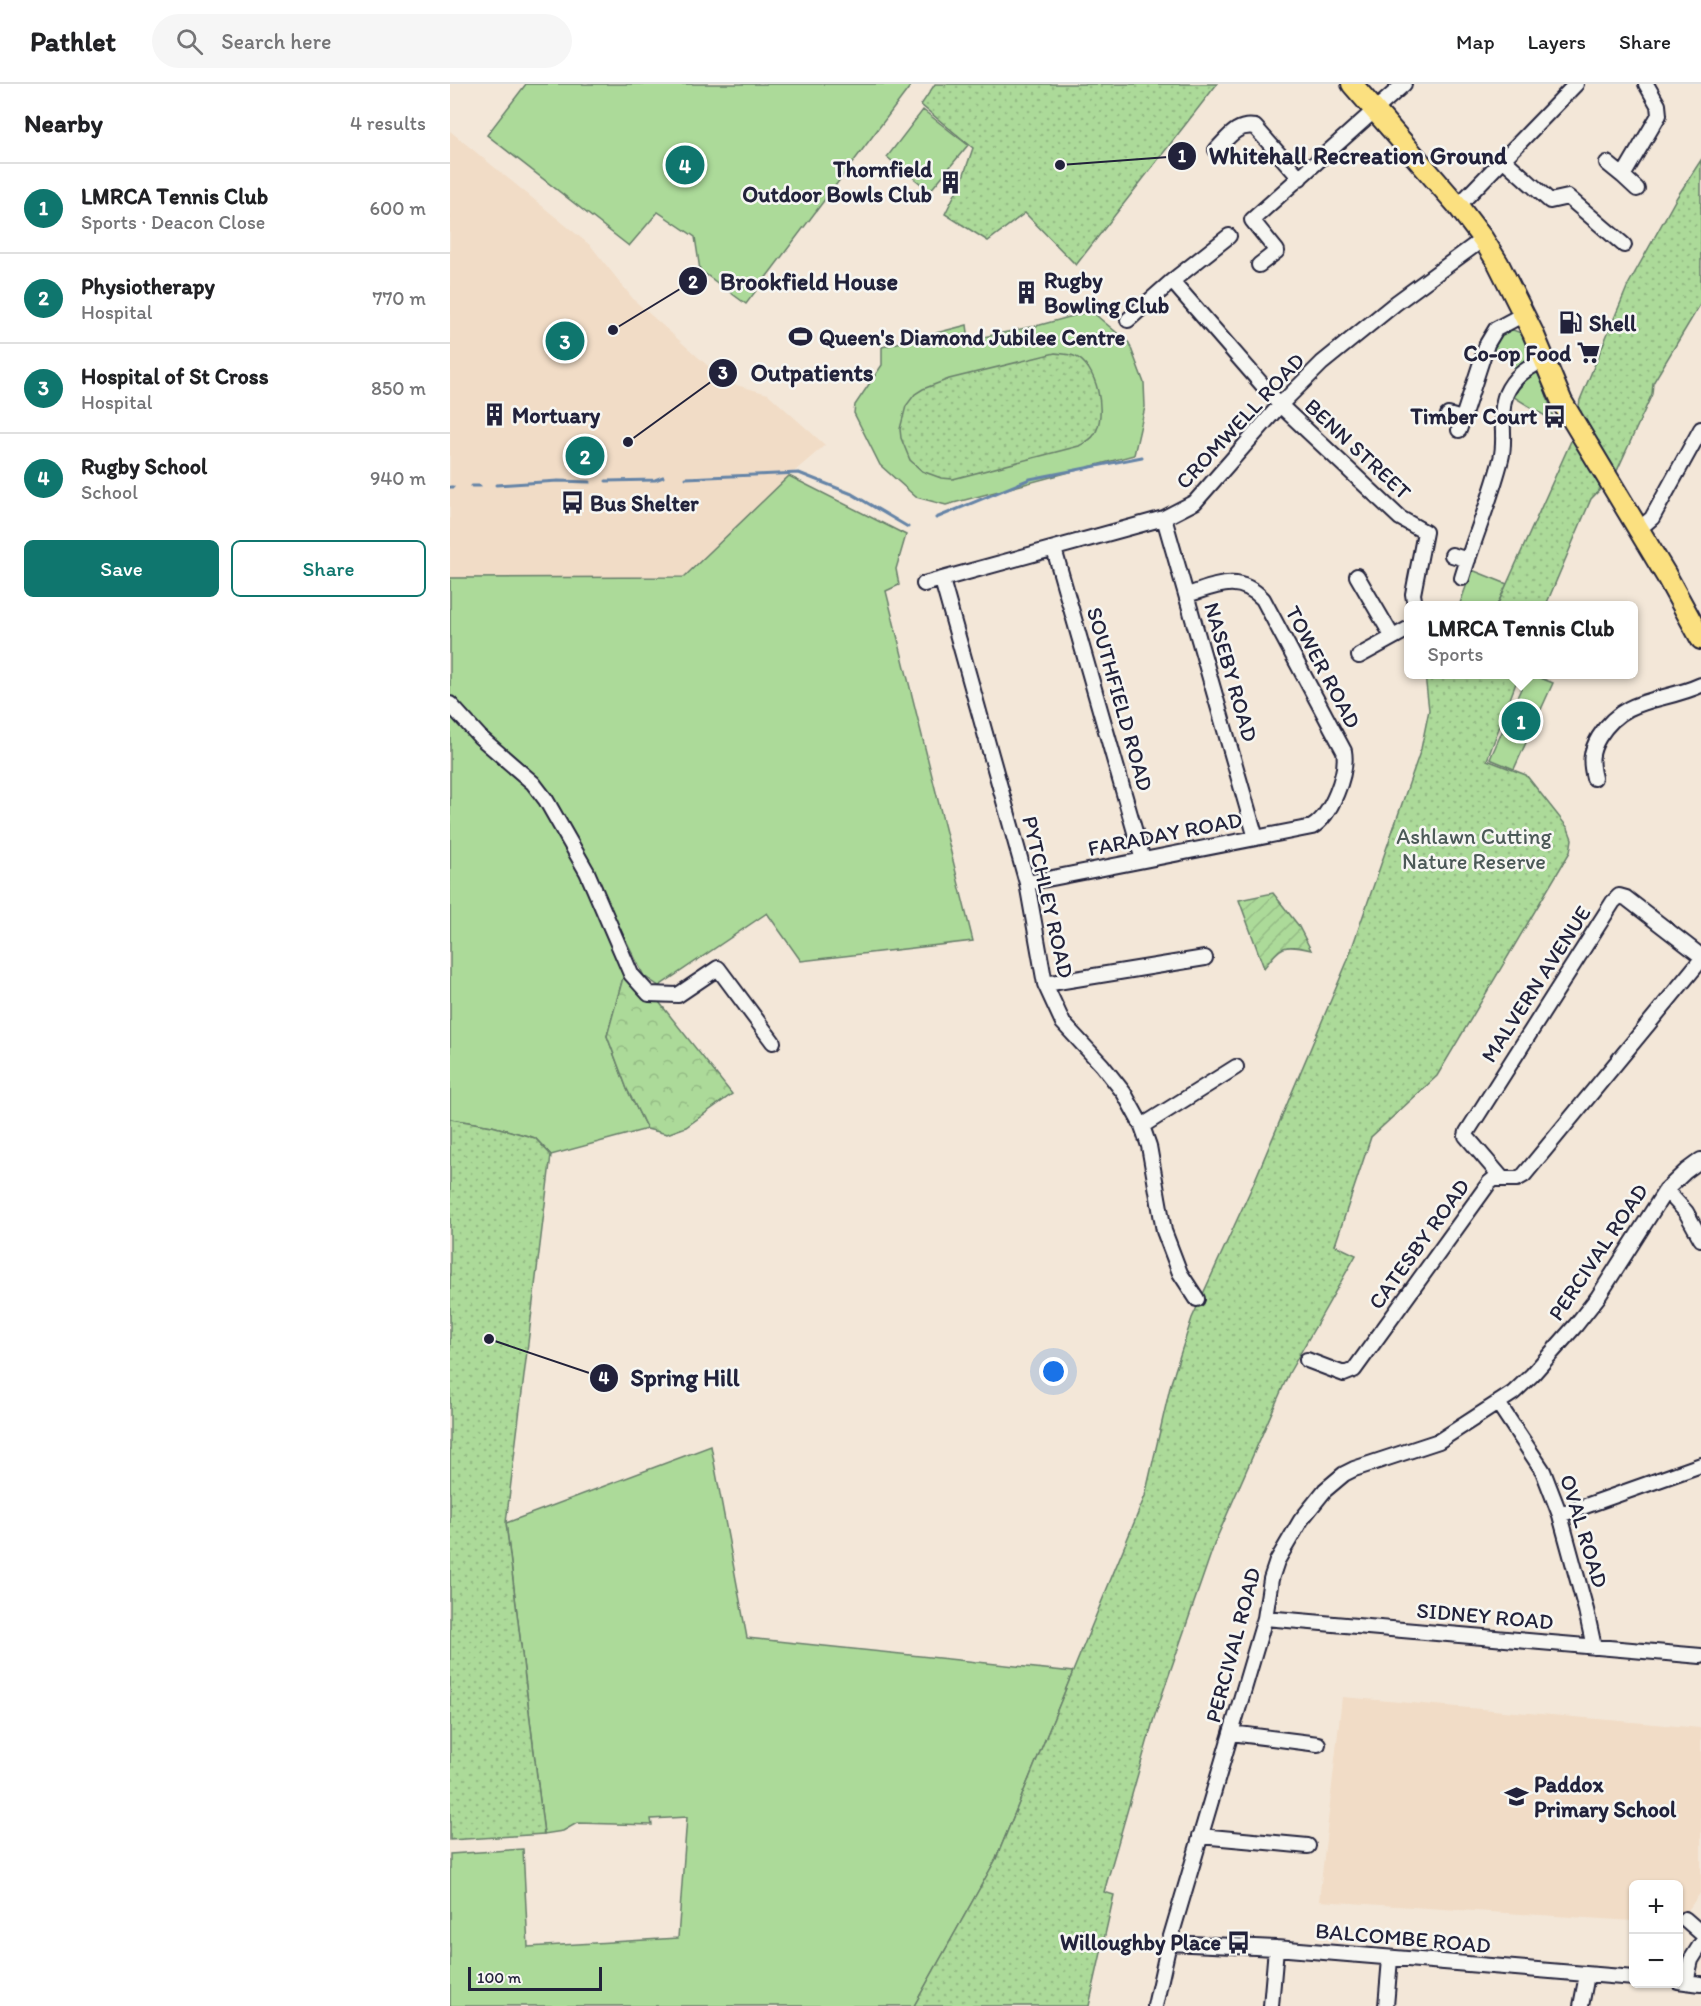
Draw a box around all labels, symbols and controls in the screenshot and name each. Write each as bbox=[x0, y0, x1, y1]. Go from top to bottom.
search box bbox=[152, 14, 572, 68]
text: Pathlet bbox=[30, 24, 116, 58]
icon: search bbox=[173, 25, 206, 58]
text: Search here bbox=[221, 28, 331, 55]
text: Map bbox=[1456, 29, 1495, 54]
text: Layers bbox=[1528, 29, 1586, 54]
text: Share bbox=[1619, 29, 1671, 54]
text: Nearby bbox=[24, 107, 103, 139]
text: 4 results bbox=[350, 111, 426, 135]
callout: Whitehall Recreation Ground bbox=[1167, 135, 1519, 177]
text: Whitehall Recreation Ground bbox=[1209, 141, 1508, 170]
pin: 4 bbox=[666, 142, 704, 188]
text: 1 bbox=[1178, 145, 1187, 167]
place label: Thornfield Outdoor Bowls Club bbox=[742, 156, 932, 208]
building icon: Thornfield Outdoor Bowls Club bbox=[937, 169, 963, 195]
text: LMRCA Tennis Club bbox=[81, 183, 268, 210]
text: 1 bbox=[39, 196, 48, 220]
text: 600 m bbox=[369, 196, 426, 220]
text: Sports · Deacon Close bbox=[81, 210, 265, 234]
callout: Brookfield House bbox=[678, 260, 910, 302]
text: Brookfield House bbox=[720, 267, 898, 296]
place label: Rugby Bowling Club bbox=[1044, 267, 1169, 319]
text: 2 bbox=[688, 271, 698, 293]
text: Physiotherapy bbox=[81, 273, 215, 300]
building icon: Rugby Bowling Club bbox=[1013, 280, 1039, 306]
text: 2 bbox=[38, 286, 49, 310]
text: 770 m bbox=[373, 286, 426, 310]
text: Hospital bbox=[81, 300, 153, 324]
fuel station icon: Shell bbox=[1558, 310, 1584, 336]
place label: Shell bbox=[1589, 310, 1637, 337]
pin: 3 bbox=[546, 318, 584, 364]
sports icon: Queen's Diamond Jubilee Centre bbox=[788, 324, 814, 350]
place label: Queen's Diamond Jubilee Centre bbox=[819, 324, 1126, 351]
place label: Co-op Food bbox=[1463, 340, 1571, 367]
supermarket icon: Co-op Food bbox=[1576, 340, 1602, 366]
street label: CROMWELL ROAD bbox=[1170, 347, 1310, 495]
callout: Outpatients bbox=[708, 352, 886, 394]
text: Outpatients bbox=[750, 358, 874, 388]
text: 3 bbox=[718, 362, 728, 384]
text: Hospital of St Cross bbox=[81, 363, 269, 390]
text: 3 bbox=[38, 376, 49, 400]
text: 850 m bbox=[371, 376, 426, 400]
text: Hospital bbox=[81, 390, 153, 414]
street label: BENN STREET bbox=[1299, 393, 1417, 506]
building icon: Mortuary bbox=[481, 402, 507, 428]
place label: Mortuary bbox=[512, 402, 601, 429]
place label: Timber Court bbox=[1409, 403, 1538, 430]
bus stop icon: Timber Court bbox=[1542, 403, 1568, 429]
pin: 2 bbox=[566, 434, 604, 478]
text: Rugby School bbox=[81, 453, 207, 480]
text: 4 bbox=[37, 466, 50, 490]
text: 940 m bbox=[370, 466, 426, 490]
text: School bbox=[81, 480, 138, 504]
bus stop icon: Bus Shelter bbox=[559, 490, 585, 516]
place label: Bus Shelter bbox=[590, 490, 699, 517]
button: Save bbox=[24, 540, 219, 597]
button: Share bbox=[231, 540, 426, 597]
street label: NASEBY ROAD bbox=[1198, 599, 1264, 745]
street label: TOWER ROAD bbox=[1279, 601, 1367, 733]
popup bbox=[1404, 601, 1638, 679]
street label: SOUTHFIELD ROAD bbox=[1081, 604, 1159, 794]
text: LMRCA Tennis Club bbox=[1427, 615, 1615, 642]
text: Sports bbox=[1427, 642, 1483, 666]
pin: 1 bbox=[1502, 698, 1540, 744]
street label: FARADAY ROAD bbox=[1086, 806, 1244, 862]
street label: PYTCHLEY ROAD bbox=[1016, 813, 1080, 981]
park label: Ashlawn Cutting Nature Reserve bbox=[1396, 823, 1553, 875]
street label: MALVERN AVENUE bbox=[1475, 900, 1597, 1068]
street label: CATESBY ROAD bbox=[1363, 1173, 1475, 1315]
street label: PERCIVAL ROAD bbox=[1542, 1178, 1654, 1326]
callout: Spring Hill bbox=[589, 1357, 752, 1399]
your location bbox=[1039, 1357, 1068, 1386]
text: Spring Hill bbox=[630, 1363, 740, 1393]
text: 4 bbox=[599, 1367, 610, 1389]
street label: OVAL ROAD bbox=[1554, 1471, 1614, 1591]
street label: PERCIVAL ROAD bbox=[1199, 1564, 1267, 1726]
street label: SIDNEY ROAD bbox=[1415, 1597, 1555, 1635]
place label: Paddox Primary School bbox=[1534, 1771, 1677, 1823]
school or university icon: Paddox Primary School bbox=[1503, 1784, 1529, 1810]
map controls bbox=[1629, 1880, 1683, 1988]
button: + bbox=[1629, 1880, 1683, 1934]
street label: BALCOMBE ROAD bbox=[1314, 1917, 1492, 1959]
place label: Willoughby Place bbox=[1060, 1929, 1221, 1956]
bus stop icon: Willoughby Place bbox=[1226, 1929, 1252, 1955]
button: − bbox=[1629, 1934, 1683, 1988]
scale bar bbox=[468, 1964, 602, 1992]
text: 100 m bbox=[477, 1968, 521, 1987]

